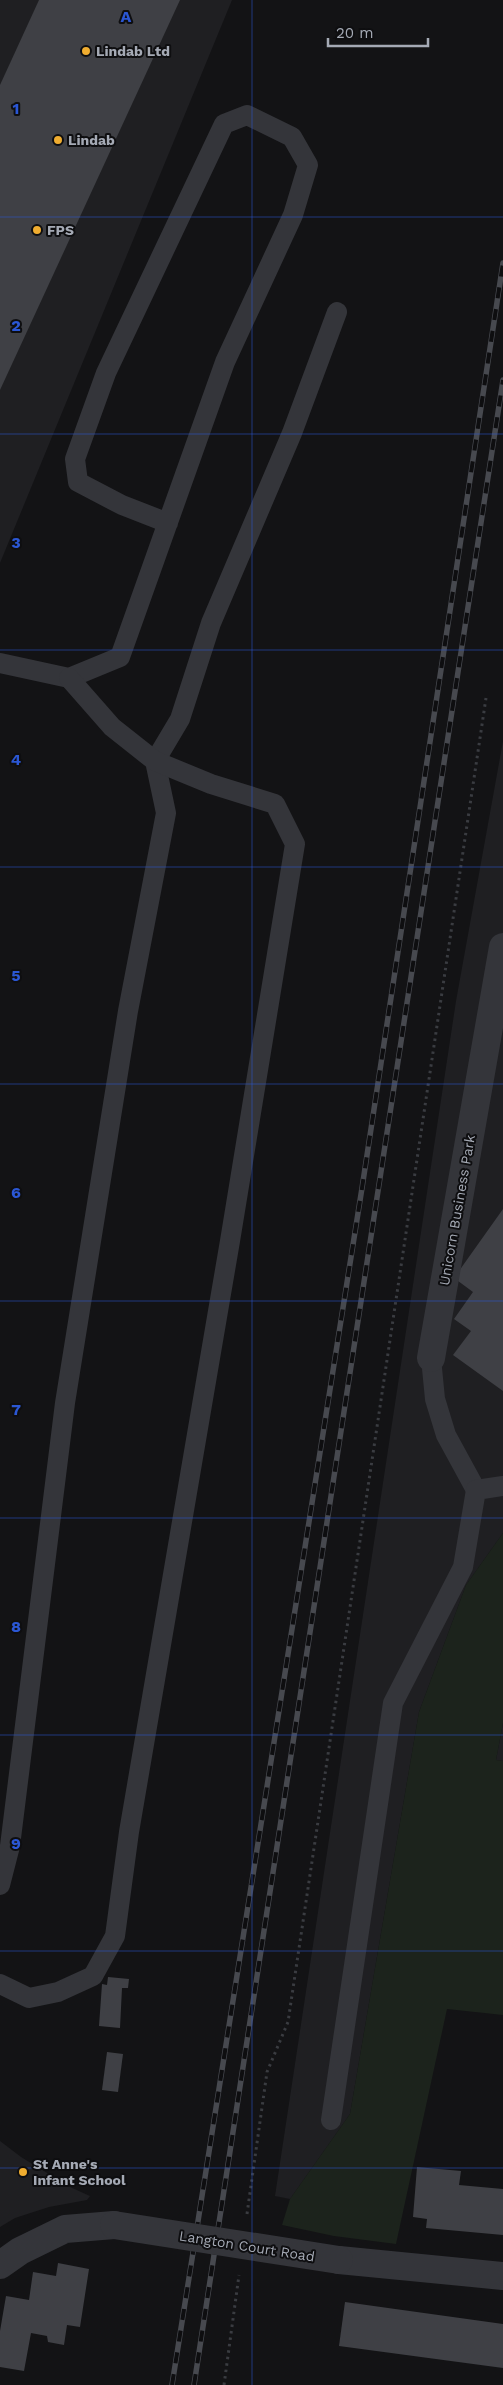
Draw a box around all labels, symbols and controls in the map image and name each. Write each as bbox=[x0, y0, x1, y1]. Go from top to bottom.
text: A bbox=[121, 7, 132, 26]
scale bar bbox=[328, 15, 428, 47]
text: 20 m bbox=[336, 24, 374, 42]
place label: Lindab Ltd bbox=[96, 43, 170, 59]
marker: Lindab Ltd bbox=[80, 45, 92, 57]
text: 1 bbox=[13, 99, 19, 118]
place label: Lindab bbox=[68, 132, 115, 148]
marker: Lindab bbox=[52, 134, 64, 146]
place label: FPS bbox=[47, 222, 74, 238]
marker: FPS bbox=[31, 224, 43, 236]
text: 2 bbox=[11, 316, 21, 335]
text: 3 bbox=[11, 533, 21, 552]
text: 4 bbox=[11, 750, 21, 769]
text: 5 bbox=[11, 966, 21, 985]
street label: Unicorn Business Park bbox=[436, 1133, 478, 1287]
text: 6 bbox=[11, 1183, 21, 1202]
text: 7 bbox=[11, 1400, 21, 1419]
text: 8 bbox=[11, 1617, 21, 1636]
text: 9 bbox=[11, 1834, 21, 1853]
place label: St Anne's Infant School bbox=[33, 2156, 126, 2188]
marker: St Anne's Infant School bbox=[17, 2166, 29, 2178]
street label: Langton Court Road bbox=[178, 2227, 316, 2265]

